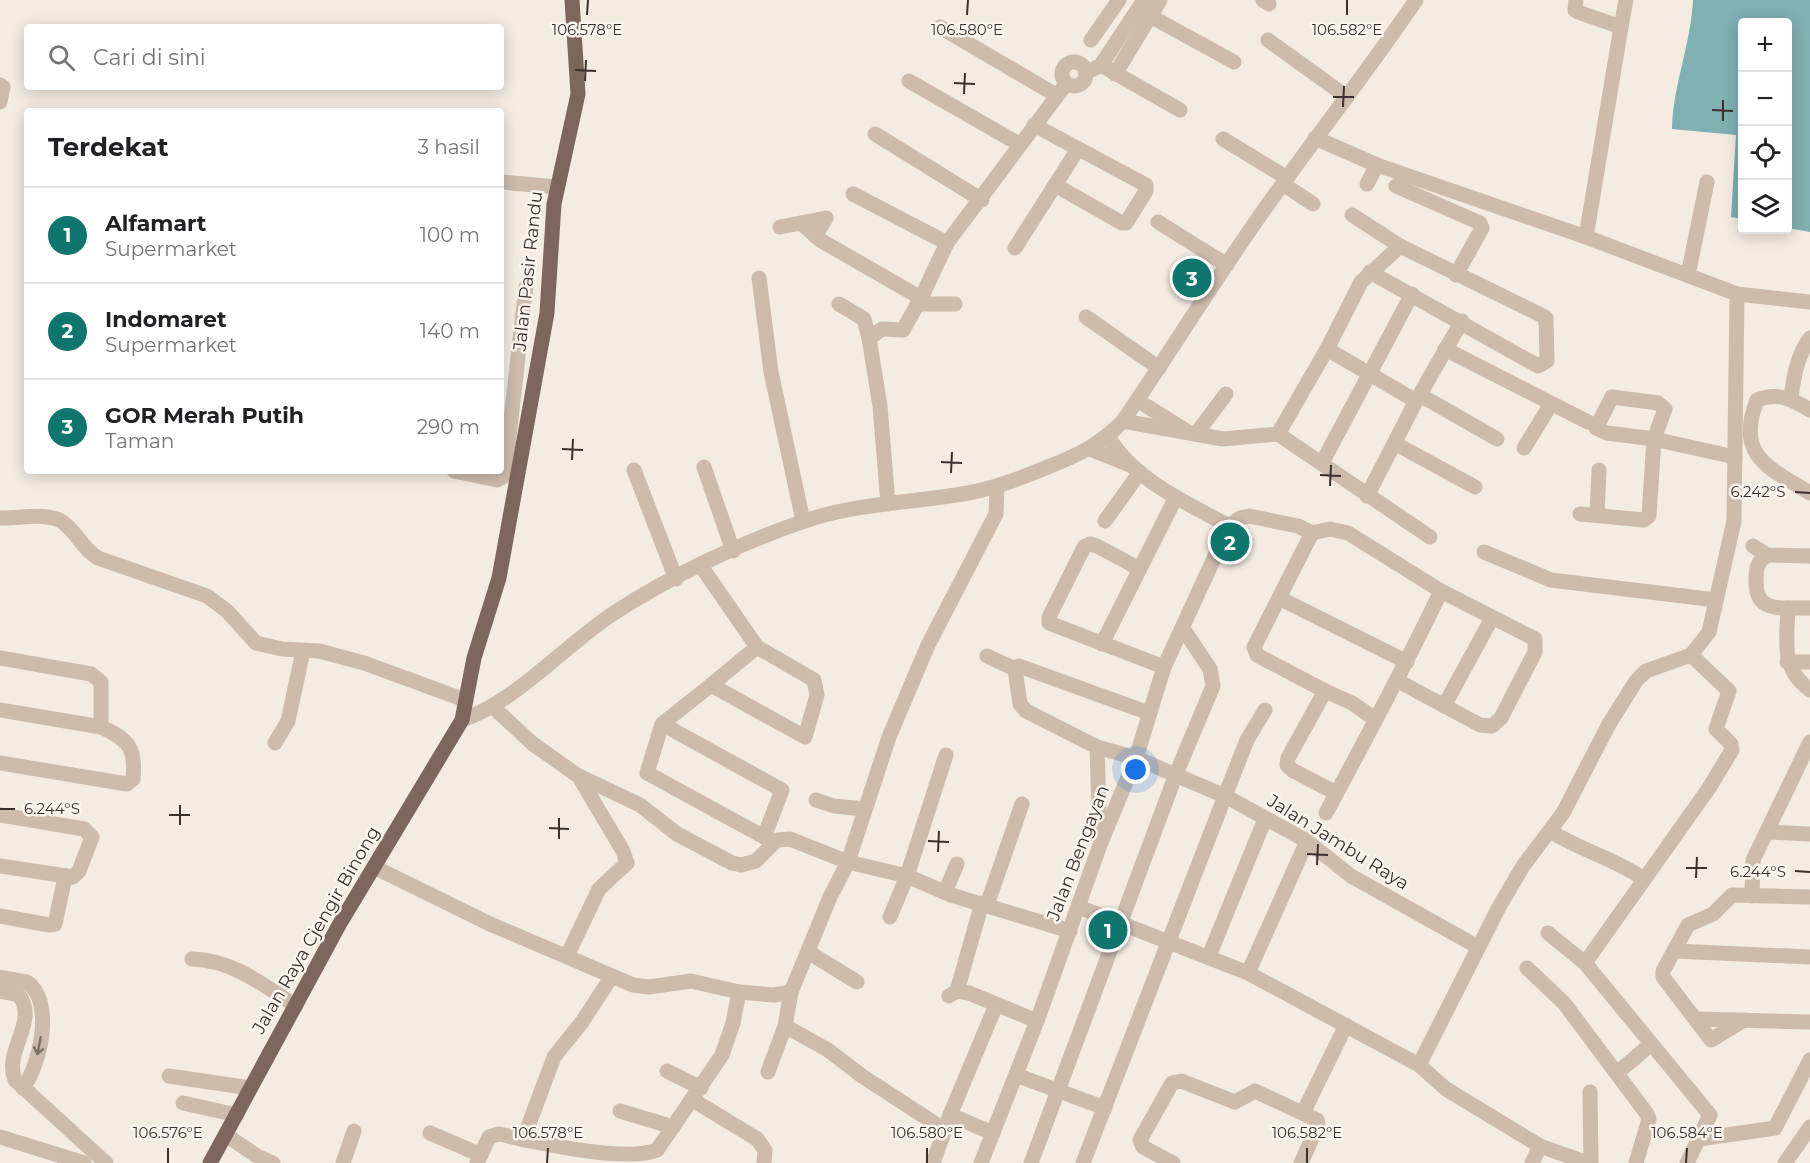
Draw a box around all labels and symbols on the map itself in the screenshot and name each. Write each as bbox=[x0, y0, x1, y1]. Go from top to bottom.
text: 106.578°E bbox=[552, 20, 622, 39]
text: 106.580°E bbox=[931, 20, 1003, 39]
text: 106.582°E bbox=[1312, 20, 1382, 39]
street label: Jalan Pasir Randu bbox=[509, 190, 547, 353]
pin: 3 bbox=[1172, 256, 1212, 300]
text: 6.242°S bbox=[1730, 482, 1786, 501]
pin: 2 bbox=[1210, 520, 1250, 564]
your location bbox=[1121, 755, 1150, 784]
street label: Jalan Bengayan bbox=[1042, 782, 1114, 925]
street label: Jalan Jambu Raya bbox=[1262, 789, 1413, 895]
text: 6.244°S bbox=[24, 799, 80, 818]
street label: Jalan Raya Cjengir Binong bbox=[247, 822, 385, 1039]
text: 6.244°S bbox=[1730, 862, 1786, 881]
pin: 1 bbox=[1088, 908, 1128, 952]
one-way arrow bbox=[33, 1036, 44, 1055]
text: 106.576°E bbox=[133, 1123, 203, 1142]
text: 106.578°E bbox=[513, 1123, 583, 1142]
text: 106.580°E bbox=[891, 1123, 963, 1142]
text: 106.582°E bbox=[1272, 1123, 1342, 1142]
text: 106.584°E bbox=[1651, 1123, 1723, 1142]

